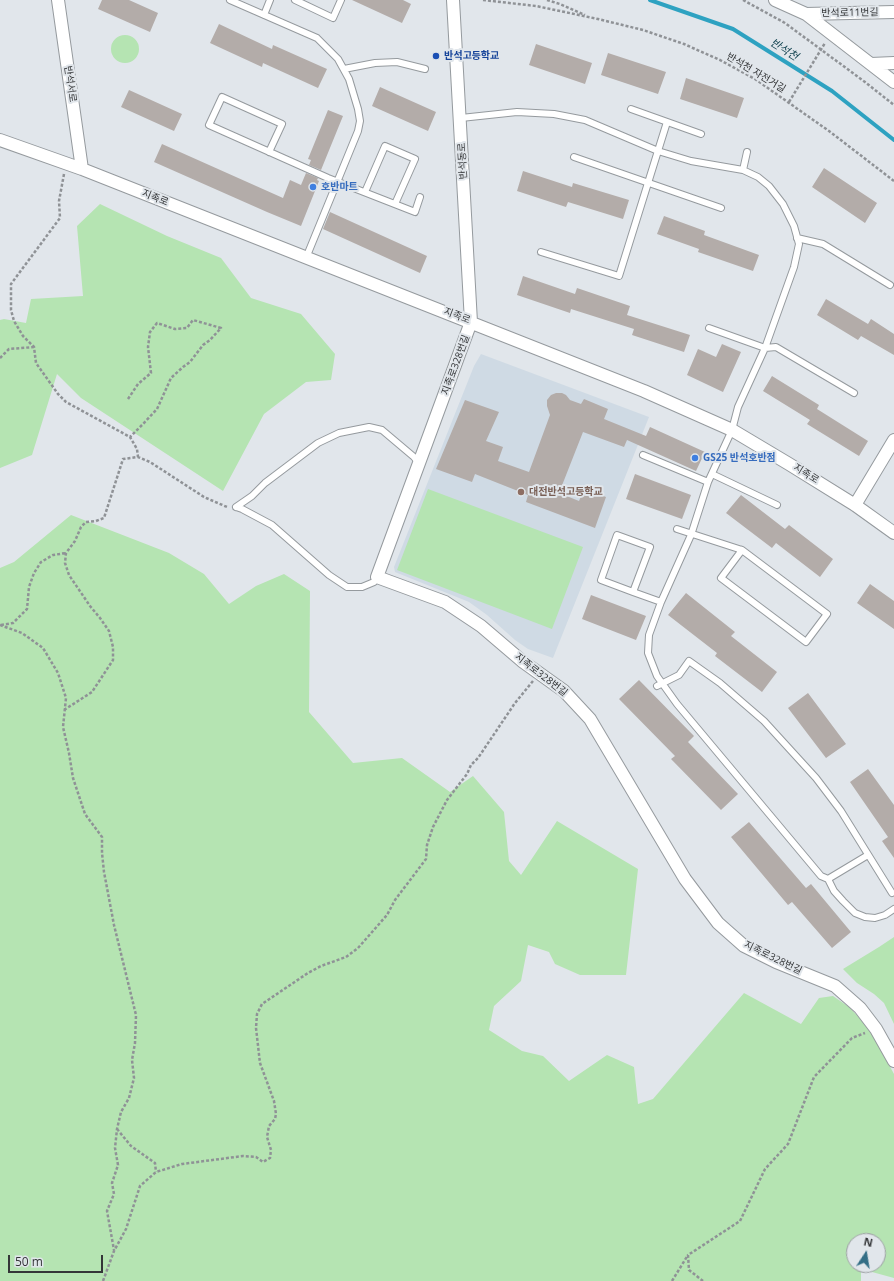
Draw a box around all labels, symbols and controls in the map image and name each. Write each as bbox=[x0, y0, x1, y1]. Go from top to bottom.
street label: 반석로11번길 bbox=[821, 6, 879, 20]
water label: 반석천 bbox=[768, 36, 800, 64]
place label: 반석고등학교 bbox=[444, 50, 499, 62]
marker: 반석고등학교 bbox=[431, 51, 441, 61]
street label: 반석천 자전거길 bbox=[724, 51, 788, 95]
street label: 반석서로 bbox=[61, 65, 79, 103]
street label: 반석동로 bbox=[456, 142, 470, 180]
place label: 호반마트 bbox=[321, 181, 358, 193]
marker: 호반마트 bbox=[308, 182, 318, 192]
street label: 지족로 bbox=[140, 187, 170, 209]
street label: 지족로 bbox=[442, 305, 472, 327]
street label: 지족로328번길 bbox=[440, 333, 472, 397]
place label: GS25 반석호반점 bbox=[703, 452, 776, 464]
marker: GS25 반석호반점 bbox=[690, 453, 700, 463]
street label: 지족로 bbox=[791, 462, 821, 486]
place label: 대전반석고등학교 bbox=[529, 486, 603, 498]
marker: 대전반석고등학교 bbox=[516, 487, 526, 497]
street label: 지족로328번길 bbox=[512, 651, 570, 699]
street label: 지족로328번길 bbox=[742, 939, 804, 977]
north arrow bbox=[846, 1233, 886, 1273]
text: N bbox=[862, 1233, 874, 1250]
scale bar bbox=[10, 1247, 105, 1273]
text: 50 m bbox=[15, 1253, 43, 1270]

